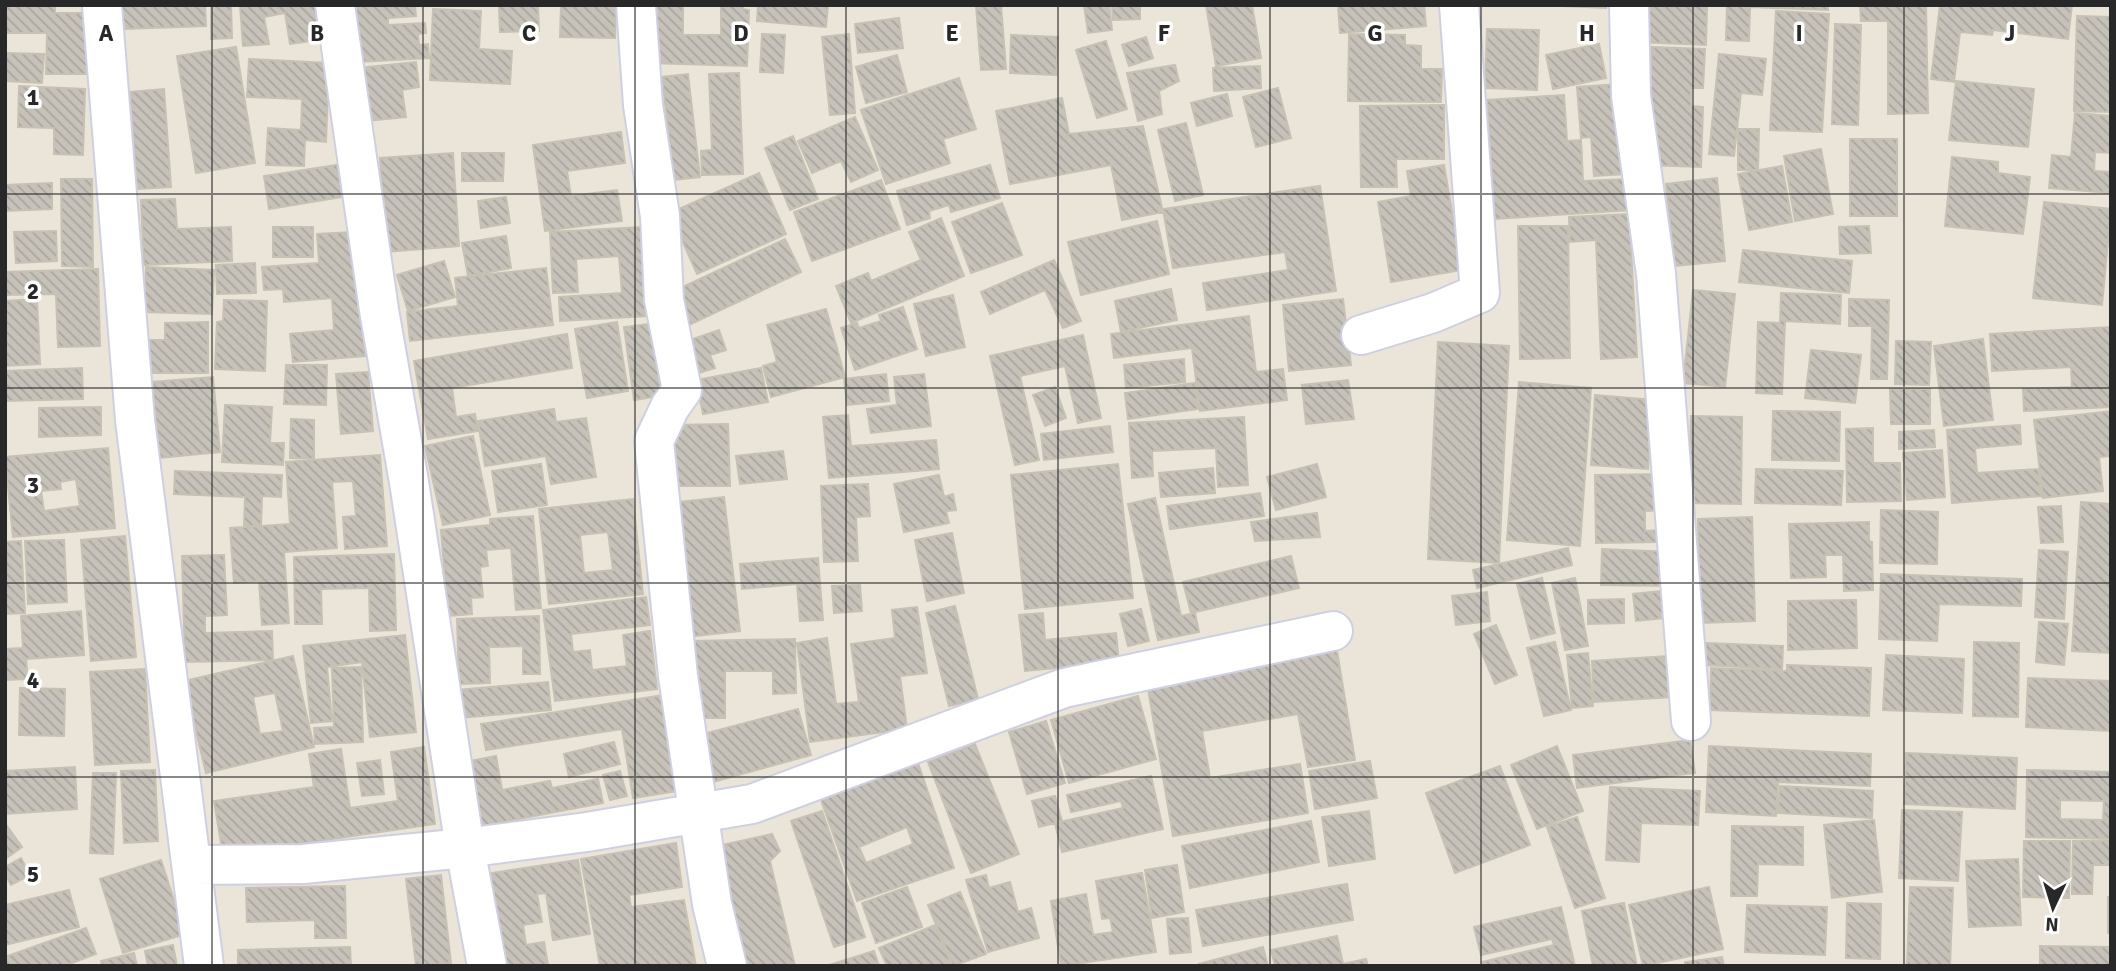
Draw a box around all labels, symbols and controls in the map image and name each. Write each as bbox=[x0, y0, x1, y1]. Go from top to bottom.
text: A bbox=[99, 19, 114, 48]
text: B bbox=[310, 19, 324, 48]
text: C bbox=[522, 19, 536, 48]
text: D bbox=[733, 19, 749, 48]
text: E bbox=[945, 19, 959, 48]
text: F bbox=[1158, 19, 1170, 48]
text: G bbox=[1367, 19, 1383, 48]
text: H bbox=[1579, 19, 1595, 48]
text: I bbox=[1795, 19, 1803, 48]
text: J bbox=[2005, 19, 2015, 48]
text: 1 bbox=[27, 83, 39, 112]
text: 2 bbox=[27, 277, 39, 306]
text: 3 bbox=[27, 471, 39, 500]
text: 4 bbox=[27, 666, 39, 695]
text: 5 bbox=[27, 860, 39, 889]
north arrow bbox=[2018, 873, 2088, 943]
text: N bbox=[2044, 912, 2059, 936]

